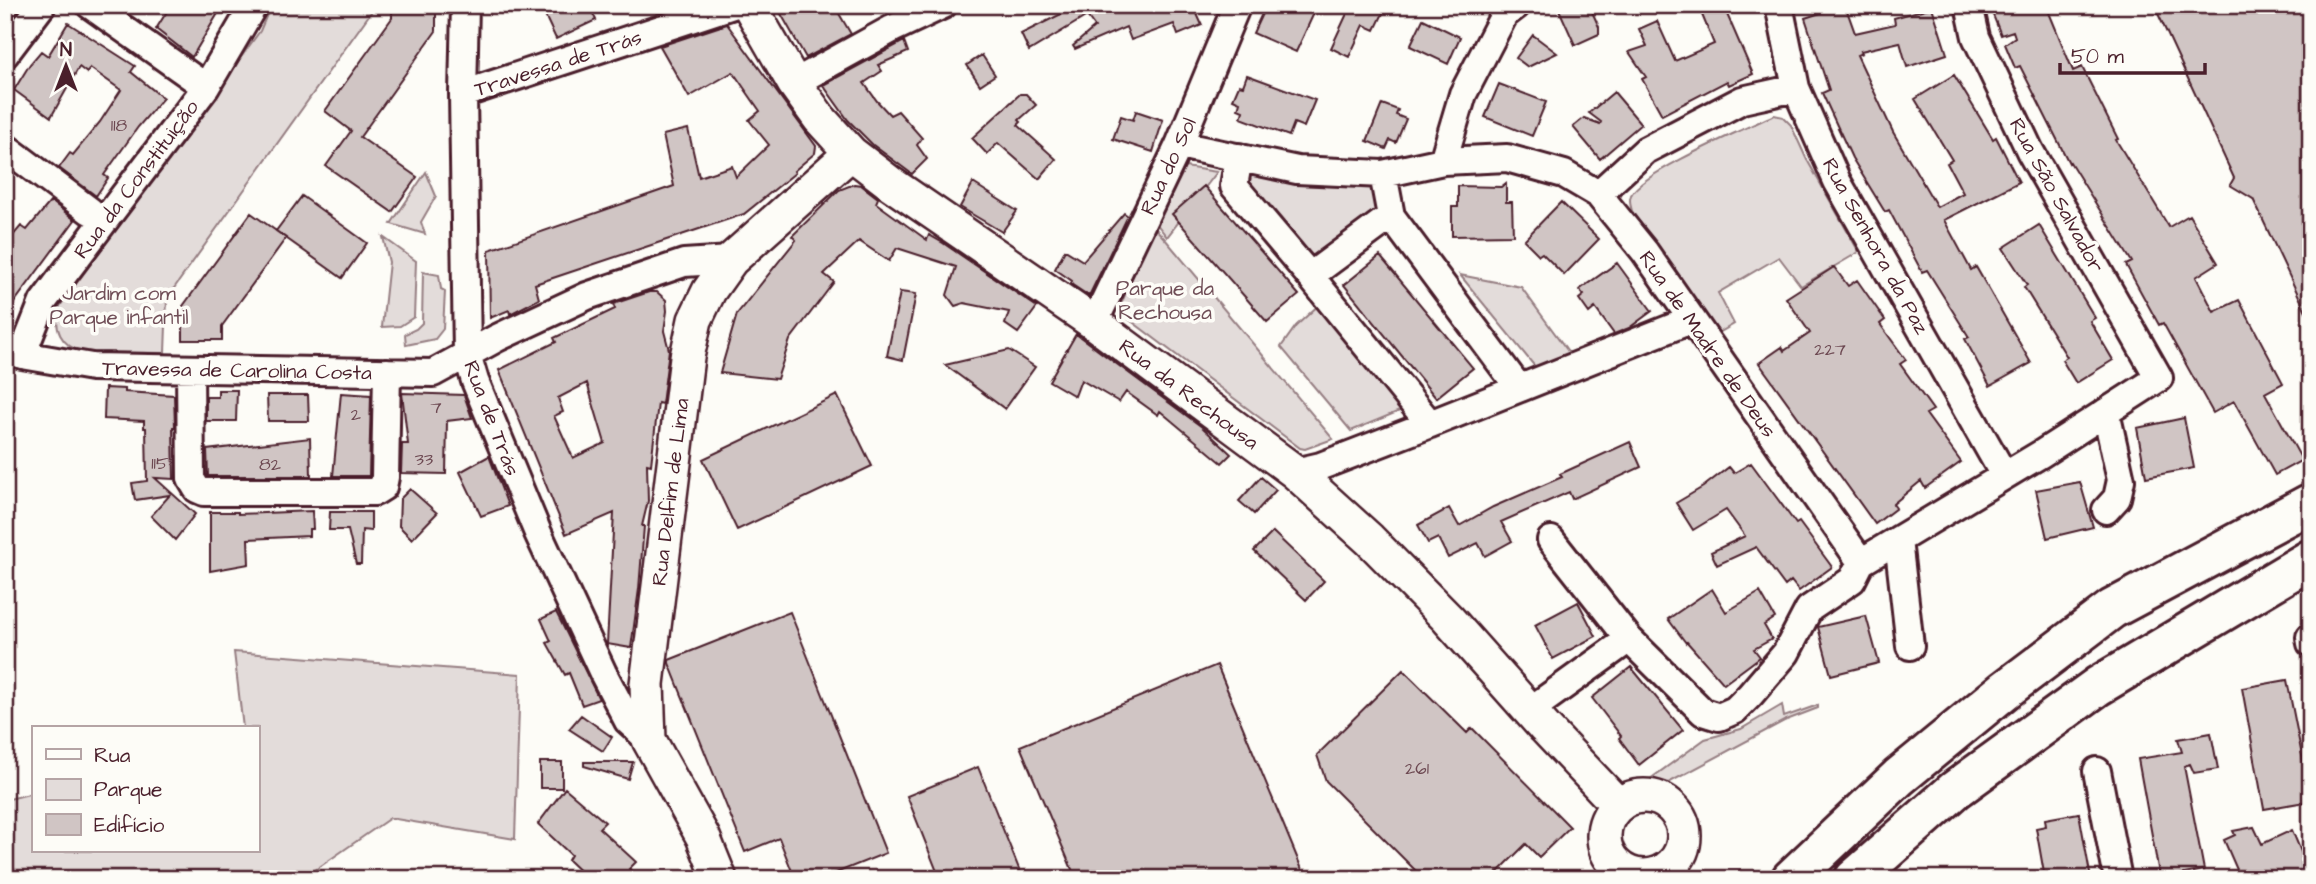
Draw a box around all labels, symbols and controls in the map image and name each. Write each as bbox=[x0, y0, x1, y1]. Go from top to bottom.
street label: Travessa de Trás bbox=[471, 23, 645, 104]
north arrow bbox=[32, 32, 102, 102]
scale bar bbox=[2060, 32, 2206, 76]
text: N bbox=[60, 37, 72, 64]
text: 50 m bbox=[2071, 42, 2125, 71]
street label: Rua da Constituição bbox=[67, 94, 206, 265]
house number: 118 bbox=[111, 113, 127, 138]
street label: Rua do Sol bbox=[1133, 113, 1204, 220]
street label: Rua São Salvador bbox=[2002, 113, 2111, 278]
street label: Rua Senhora da Paz bbox=[1815, 153, 1936, 340]
street label: Rua de Madre de Deus bbox=[1632, 245, 1783, 444]
park label: Parque da Rechousa bbox=[1116, 274, 1214, 327]
park label: Jardim com Parque infantil bbox=[49, 279, 189, 332]
street label: Rua da Rechousa bbox=[1113, 332, 1265, 457]
house number: 227 bbox=[1814, 337, 1846, 362]
street label: Travessa de Carolina Costa bbox=[102, 354, 372, 387]
street label: Rua de Trás bbox=[456, 356, 527, 480]
house number: 7 bbox=[430, 395, 442, 420]
street label: Rua Delfim de Lima bbox=[645, 396, 696, 587]
house number: 2 bbox=[351, 402, 362, 427]
house number: 33 bbox=[415, 447, 433, 472]
house number: 115 bbox=[151, 451, 169, 476]
house number: 82 bbox=[259, 452, 282, 477]
legend bbox=[32, 726, 259, 852]
text: Rua bbox=[94, 741, 131, 770]
house number: 261 bbox=[1405, 756, 1429, 781]
text: Parque bbox=[94, 775, 162, 804]
text: Edifício bbox=[94, 811, 164, 840]

